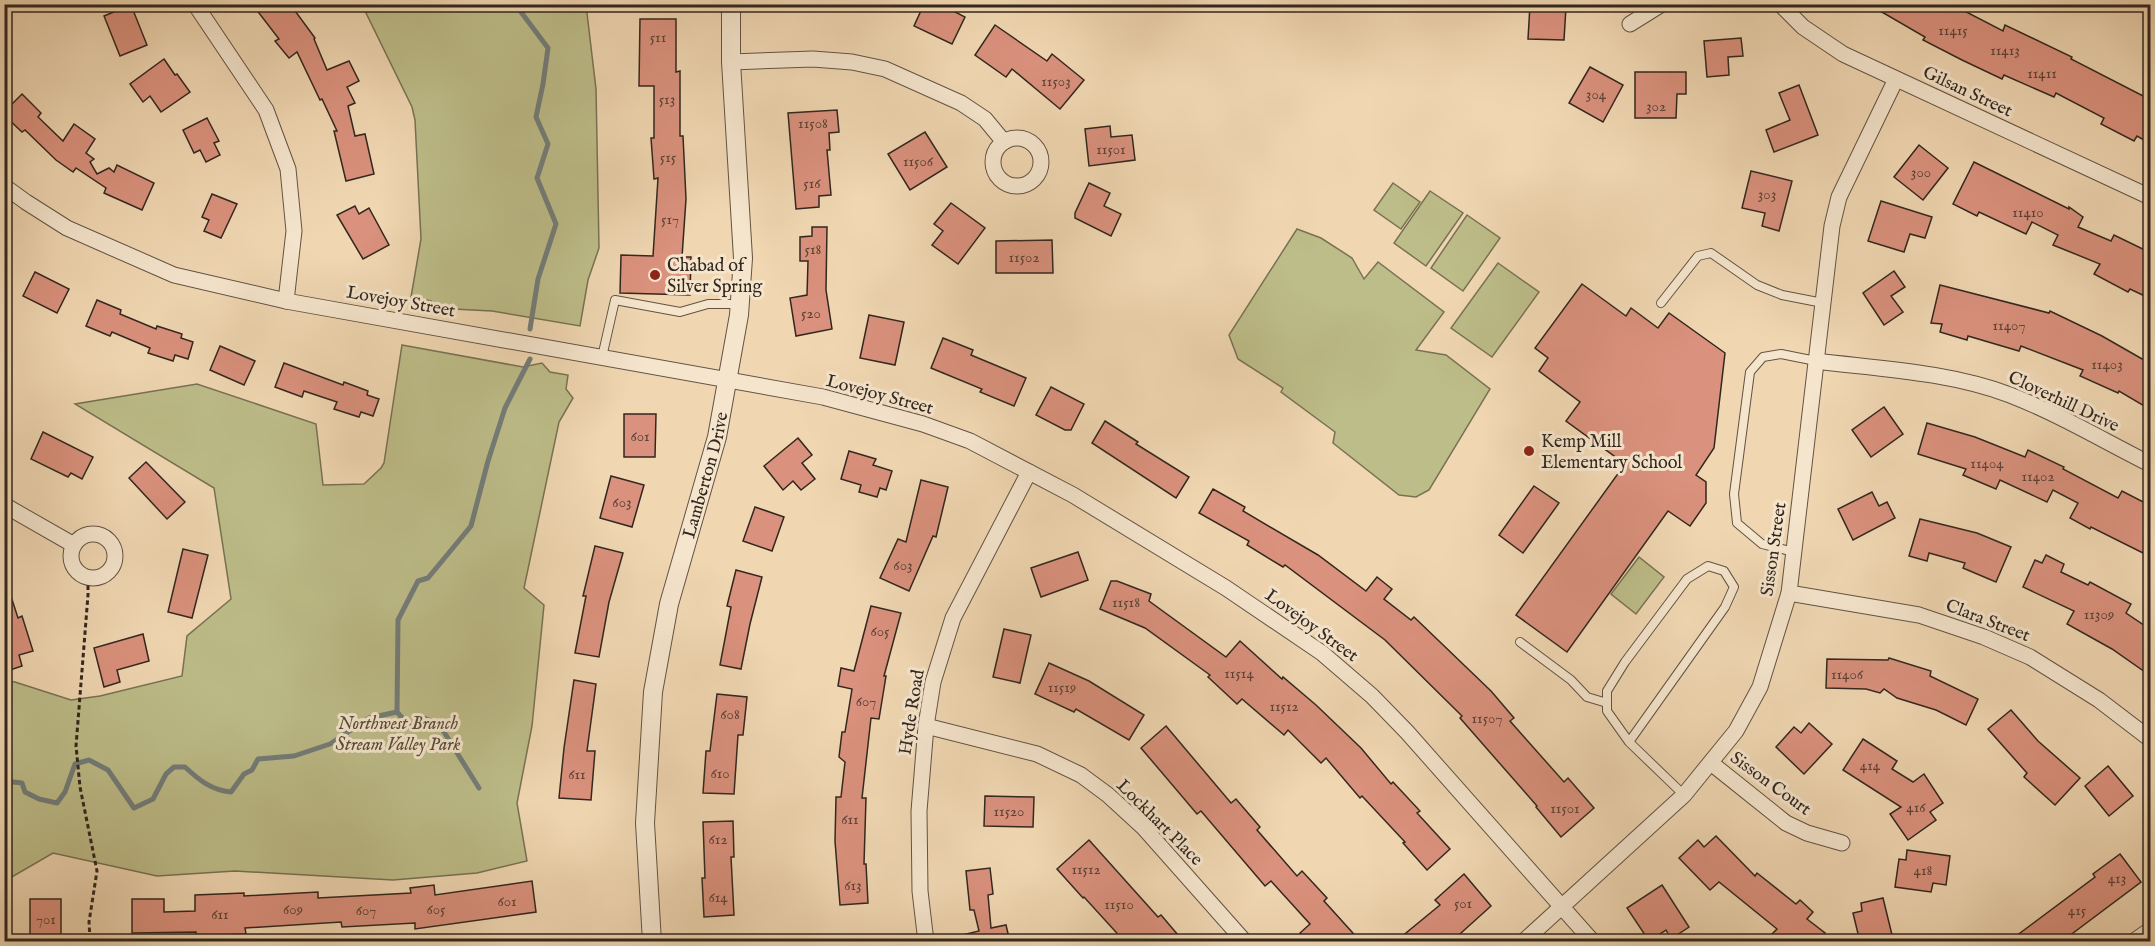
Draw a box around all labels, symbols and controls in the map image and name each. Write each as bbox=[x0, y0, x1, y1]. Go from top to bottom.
house number: 11415 bbox=[1938, 21, 1968, 40]
house number: 511 bbox=[650, 28, 666, 47]
house number: 11413 bbox=[1990, 41, 2020, 60]
street label: Gilsan Street bbox=[1919, 62, 2016, 123]
house number: 11411 bbox=[2027, 64, 2057, 83]
house number: 11503 bbox=[1041, 72, 1071, 91]
house number: 304 bbox=[1586, 85, 1607, 104]
house number: 513 bbox=[659, 90, 675, 109]
house number: 302 bbox=[1646, 97, 1666, 116]
house number: 11508 bbox=[798, 114, 828, 133]
house number: 11501 bbox=[1096, 140, 1126, 159]
house number: 515 bbox=[660, 148, 677, 167]
house number: 11506 bbox=[903, 152, 934, 171]
house number: 300 bbox=[1911, 163, 1931, 182]
house number: 516 bbox=[803, 174, 821, 193]
house number: 303 bbox=[1758, 185, 1776, 204]
house number: 11410 bbox=[2012, 203, 2044, 222]
house number: 517 bbox=[661, 210, 679, 229]
house number: 518 bbox=[805, 240, 822, 259]
house number: 11502 bbox=[1009, 248, 1039, 267]
place label: Chabad of Silver Spring bbox=[667, 255, 762, 299]
marker: Chabad of Silver Spring bbox=[648, 268, 662, 282]
street label: Lovejoy Street bbox=[345, 282, 457, 323]
house number: 520 bbox=[801, 304, 821, 323]
house number: 11407 bbox=[1993, 316, 2025, 335]
house number: 11403 bbox=[2091, 355, 2123, 374]
street label: Cloverhill Drive bbox=[2004, 367, 2123, 438]
street label: Lovejoy Street bbox=[824, 370, 936, 421]
street label: Lamberton Drive bbox=[678, 410, 734, 541]
house number: 601 bbox=[630, 427, 650, 446]
place label: Kemp Mill Elementary School bbox=[1541, 431, 1682, 475]
marker: Kemp Mill Elementary School bbox=[1522, 444, 1536, 458]
house number: 11404 bbox=[1970, 454, 2004, 473]
house number: 11402 bbox=[2022, 467, 2054, 486]
house number: 603 bbox=[612, 493, 632, 512]
street label: Sisson Street bbox=[1757, 501, 1792, 598]
house number: 603 bbox=[893, 556, 913, 575]
street label: Lovejoy Street bbox=[1260, 585, 1362, 668]
house number: 11518 bbox=[1112, 593, 1140, 612]
street label: Clara Street bbox=[1942, 595, 2033, 648]
house number: 11309 bbox=[2084, 605, 2114, 624]
house number: 605 bbox=[870, 622, 890, 641]
house number: 11514 bbox=[1224, 664, 1254, 683]
house number: 11406 bbox=[1831, 665, 1864, 684]
street label: Hyde Road bbox=[894, 668, 931, 757]
house number: 11519 bbox=[1048, 678, 1076, 697]
house number: 607 bbox=[856, 692, 876, 711]
house number: 11512 bbox=[1269, 697, 1299, 716]
house number: 608 bbox=[720, 705, 740, 724]
house number: 11507 bbox=[1472, 709, 1502, 728]
park label: Northwest Branch Stream Valley Park bbox=[336, 713, 460, 757]
street label: Sisson Court bbox=[1725, 747, 1815, 821]
house number: 414 bbox=[1860, 756, 1881, 775]
house number: 610 bbox=[710, 764, 730, 783]
house number: 611 bbox=[568, 765, 586, 784]
street label: Lockhart Place bbox=[1111, 775, 1207, 871]
house number: 416 bbox=[1906, 798, 1926, 817]
house number: 11501 bbox=[1550, 799, 1580, 818]
house number: 11520 bbox=[994, 802, 1024, 821]
house number: 611 bbox=[841, 810, 859, 829]
house number: 612 bbox=[709, 830, 727, 849]
house number: 11512 bbox=[1071, 860, 1101, 879]
house number: 418 bbox=[1914, 861, 1933, 880]
house number: 413 bbox=[2108, 869, 2126, 888]
house number: 613 bbox=[844, 876, 862, 895]
house number: 614 bbox=[708, 888, 728, 907]
house number: 601 bbox=[497, 892, 517, 911]
house number: 501 bbox=[1454, 894, 1472, 913]
house number: 11510 bbox=[1104, 895, 1134, 914]
house number: 609 bbox=[283, 900, 303, 919]
house number: 605 bbox=[426, 900, 446, 919]
house number: 607 bbox=[356, 901, 376, 920]
house number: 415 bbox=[2068, 901, 2087, 920]
house number: 611 bbox=[211, 905, 229, 924]
house number: 701 bbox=[36, 910, 56, 929]

